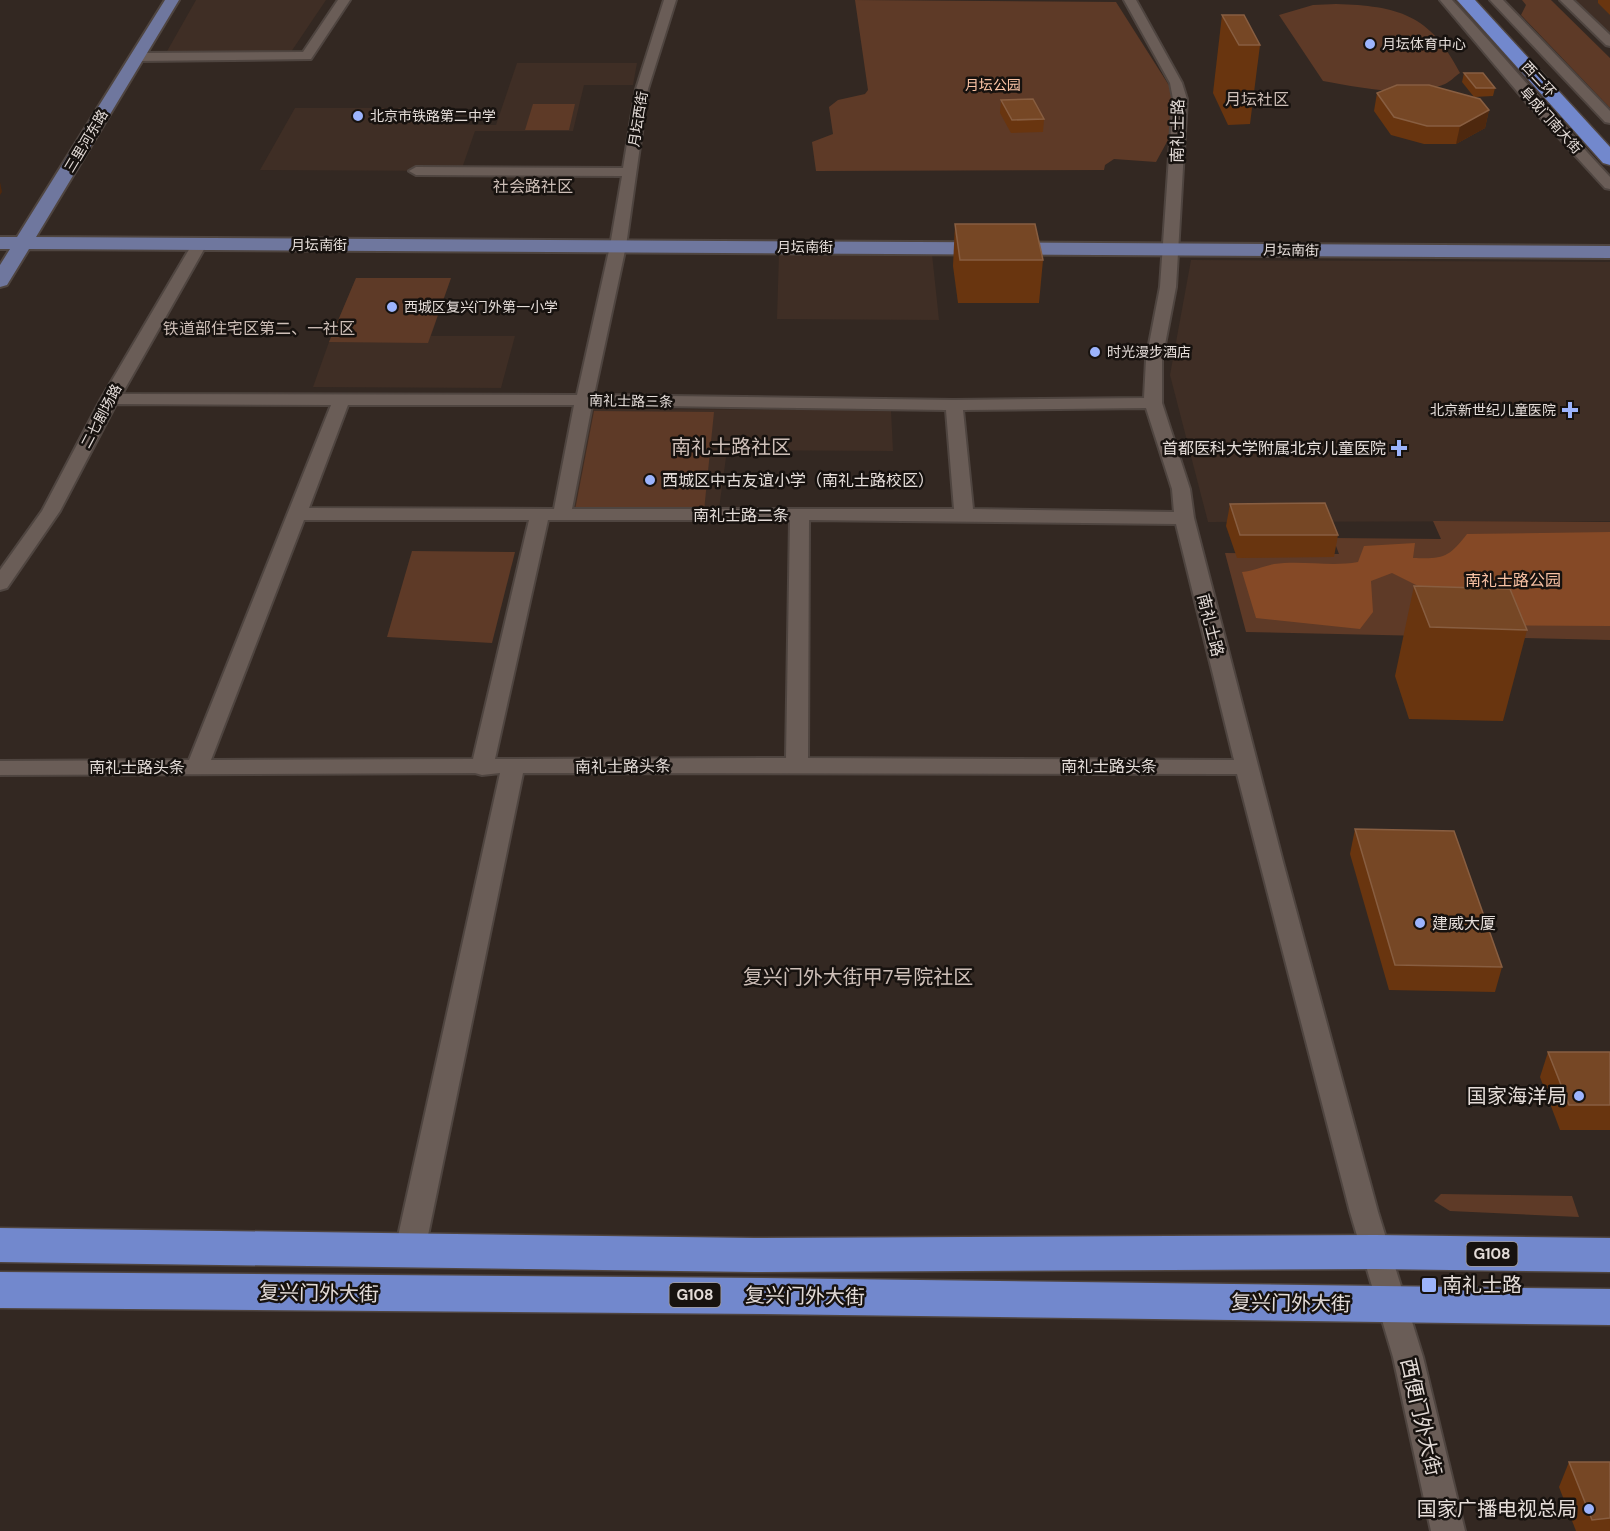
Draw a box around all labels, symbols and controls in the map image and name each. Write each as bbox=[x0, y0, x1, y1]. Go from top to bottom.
place label: 月坛体育中心 bbox=[1382, 35, 1466, 53]
marker: 月坛体育中心 bbox=[1363, 37, 1377, 51]
street label: 西二环 bbox=[1518, 58, 1560, 100]
park label: 月坛公园 bbox=[965, 76, 1021, 94]
street label: 阜成门南大街 bbox=[1516, 83, 1586, 157]
district label: 月坛社区 bbox=[1225, 89, 1289, 110]
street label: 月坛西街 bbox=[625, 90, 651, 148]
street label: 南礼士路 bbox=[1166, 99, 1189, 163]
street label: 三里河东路 bbox=[60, 106, 112, 176]
place label: 北京市铁路第二中学 bbox=[370, 107, 496, 125]
marker: 北京市铁路第二中学 bbox=[351, 109, 365, 123]
district label: 社会路社区 bbox=[493, 176, 573, 197]
street label: 月坛南街 bbox=[291, 236, 347, 254]
street label: 月坛南街 bbox=[777, 238, 833, 256]
street label: 月坛南街 bbox=[1263, 241, 1319, 259]
place label: 西城区复兴门外第一小学 bbox=[404, 298, 558, 316]
marker: 西城区复兴门外第一小学 bbox=[385, 300, 399, 314]
district label: 铁道部住宅区第二、一社区 bbox=[163, 318, 355, 339]
place label: 时光漫步酒店 bbox=[1107, 343, 1191, 361]
marker: 时光漫步酒店 bbox=[1088, 345, 1102, 359]
street label: 二七剧场路 bbox=[77, 381, 125, 451]
street label: 南礼士路三条 bbox=[589, 391, 673, 411]
place label: 北京新世纪儿童医院 bbox=[1430, 401, 1556, 419]
marker: 北京新世纪儿童医院 bbox=[1561, 401, 1579, 419]
district label: 南礼士路社区 bbox=[671, 434, 791, 460]
place label: 首都医科大学附属北京儿童医院 bbox=[1162, 438, 1386, 459]
marker: 首都医科大学附属北京儿童医院 bbox=[1390, 439, 1408, 457]
place label: 西城区中古友谊小学（南礼士路校区） bbox=[662, 470, 934, 491]
marker: 西城区中古友谊小学（南礼士路校区） bbox=[643, 473, 657, 487]
street label: 南礼士路二条 bbox=[693, 505, 789, 526]
park label: 南礼士路公园 bbox=[1465, 570, 1561, 591]
street label: 南礼士路 bbox=[1193, 592, 1228, 659]
street label: 南礼士路头条 bbox=[575, 755, 671, 778]
street label: 南礼士路头条 bbox=[1061, 756, 1157, 777]
street label: 南礼士路头条 bbox=[89, 757, 185, 778]
place label: 建威大厦 bbox=[1432, 913, 1496, 934]
marker: 建威大厦 bbox=[1413, 916, 1427, 930]
district label: 复兴门外大街甲7号院社区 bbox=[743, 964, 973, 990]
place label: 国家海洋局 bbox=[1467, 1083, 1567, 1109]
marker: 国家海洋局 bbox=[1572, 1089, 1586, 1103]
road number: G108 bbox=[1466, 1242, 1518, 1266]
place label: 南礼士路 bbox=[1442, 1272, 1522, 1298]
marker: 南礼士路 bbox=[1420, 1276, 1438, 1294]
street label: 复兴门外大街 bbox=[259, 1279, 379, 1307]
street label: 复兴门外大街 bbox=[745, 1282, 865, 1310]
road number: G108 bbox=[670, 1283, 720, 1307]
street label: 复兴门外大街 bbox=[1231, 1289, 1351, 1317]
street label: 西便门外大街 bbox=[1395, 1356, 1447, 1478]
place label: 国家广播电视总局 bbox=[1417, 1496, 1577, 1522]
marker: 国家广播电视总局 bbox=[1582, 1502, 1596, 1516]

